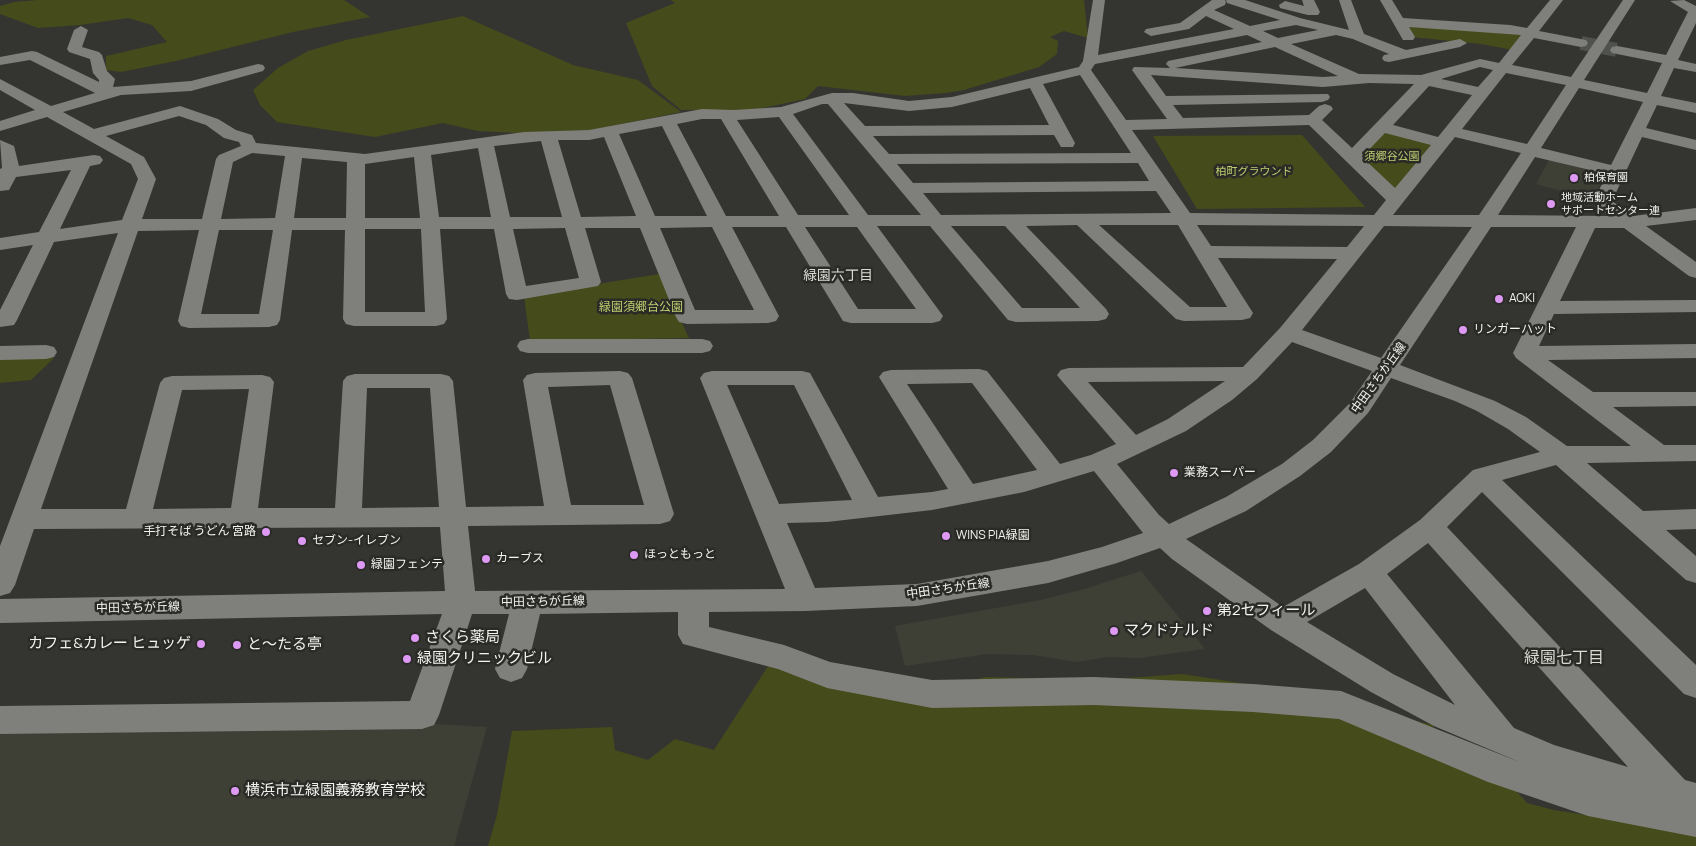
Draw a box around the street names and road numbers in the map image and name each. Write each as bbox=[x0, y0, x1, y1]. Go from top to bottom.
street label: 中田さちが丘線 bbox=[1348, 340, 1410, 416]
street label: 中田さちが丘線 bbox=[905, 576, 991, 602]
street label: 中田さちが丘線 bbox=[501, 594, 585, 610]
street label: 中田さちが丘線 bbox=[96, 600, 180, 616]

